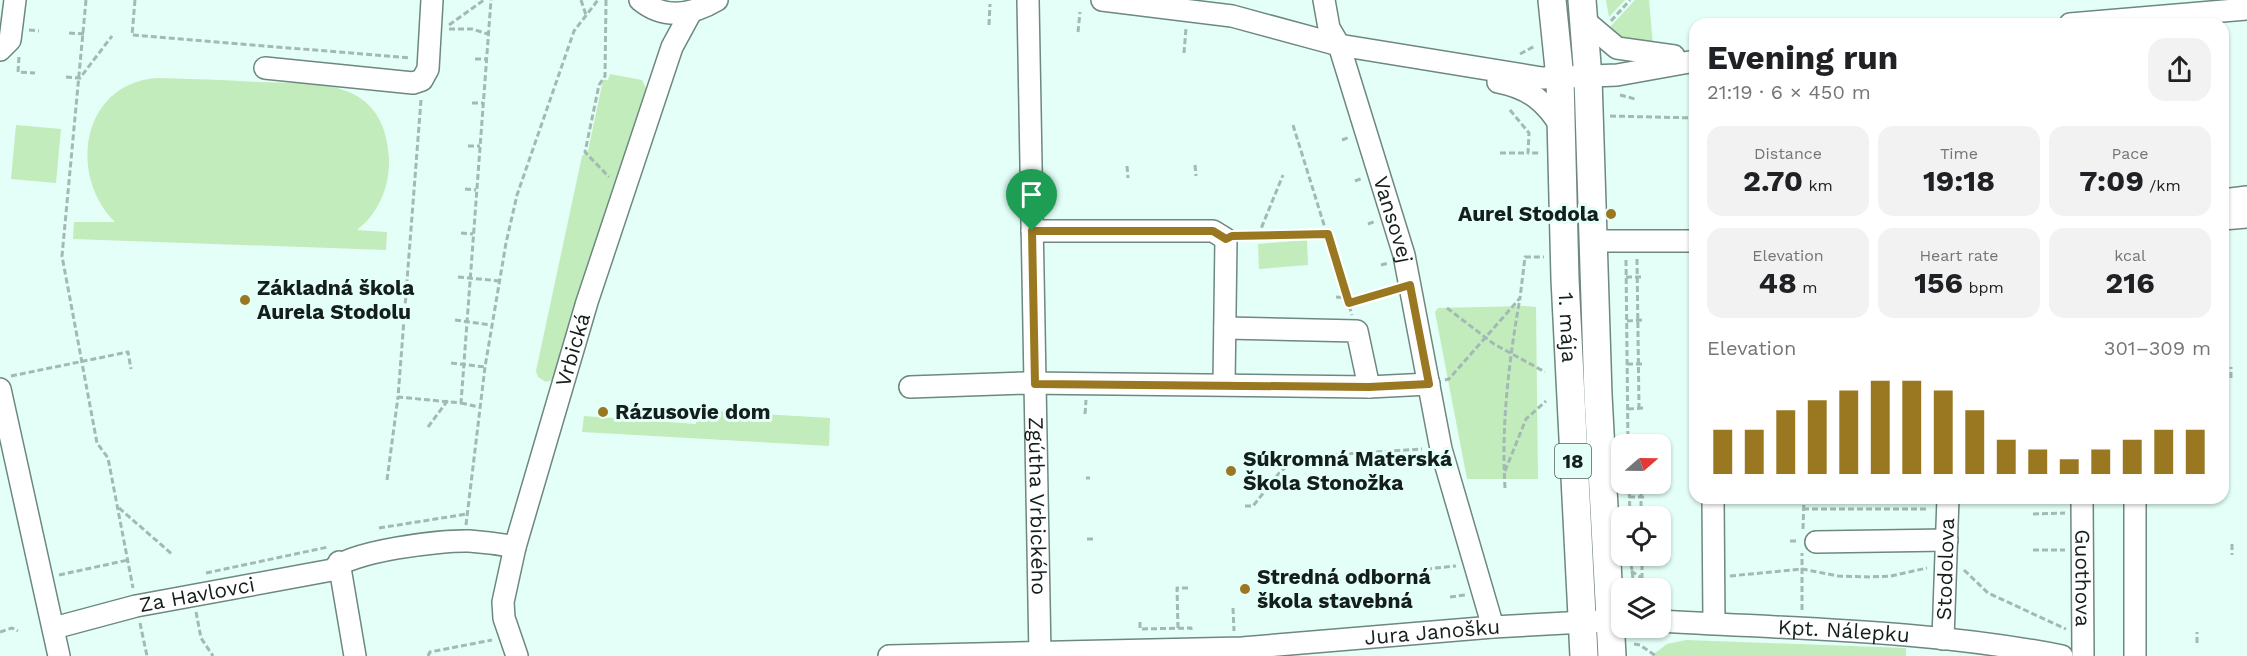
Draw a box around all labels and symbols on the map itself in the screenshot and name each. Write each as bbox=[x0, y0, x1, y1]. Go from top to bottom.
pin bbox=[1006, 169, 1057, 231]
street label: Vansovej bbox=[1368, 173, 1418, 265]
place label: Aurel Stodola bbox=[1458, 201, 1600, 226]
marker: Aurel Stodola bbox=[1604, 207, 1618, 221]
place label: Základná škola Aurela Stodolu bbox=[257, 275, 415, 324]
street label: 1. mája bbox=[1554, 292, 1582, 363]
marker: Základná škola Aurela Stodolu bbox=[238, 293, 252, 307]
street label: Vrbická bbox=[550, 310, 595, 389]
place label: Rázusovie dom bbox=[615, 399, 771, 424]
marker: Rázusovie dom bbox=[596, 405, 610, 419]
street label: Zgútha Vrbického bbox=[1024, 417, 1052, 595]
north arrow bbox=[1611, 434, 1671, 494]
road number: 18 bbox=[1555, 444, 1591, 478]
place label: Súkromná Materská Škola Stonožka bbox=[1243, 446, 1453, 495]
marker: Súkromná Materská Škola Stonožka bbox=[1224, 464, 1238, 478]
street label: Stodolova bbox=[1931, 517, 1959, 621]
street label: Guothova bbox=[2070, 529, 2096, 627]
place label: Stredná odborná škola stavebná bbox=[1257, 564, 1431, 613]
street label: Za Havlovci bbox=[137, 571, 257, 617]
marker: Stredná odborná škola stavebná bbox=[1238, 582, 1252, 596]
street label: Jura Janošku bbox=[1363, 614, 1501, 650]
street label: Kpt. Nálepku bbox=[1777, 614, 1911, 647]

